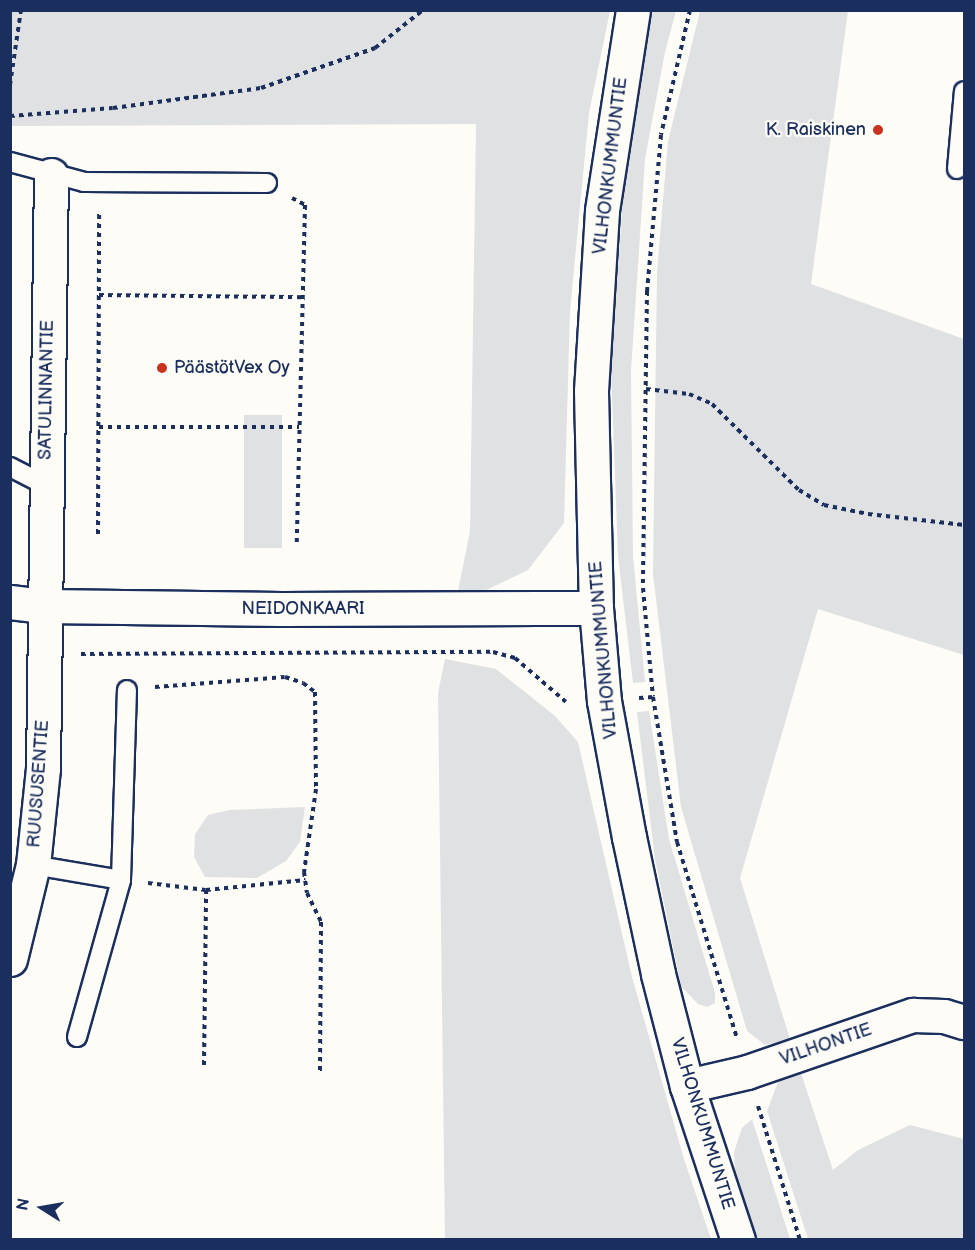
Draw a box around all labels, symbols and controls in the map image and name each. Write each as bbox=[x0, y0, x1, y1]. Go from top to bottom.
street label: VILHONKUMMUNTIE bbox=[589, 76, 633, 256]
place label: K. Raiskinen bbox=[766, 119, 866, 141]
marker: K. Raiskinen bbox=[871, 123, 885, 137]
street label: SATULINNANTIE bbox=[35, 320, 59, 460]
place label: PäästötVex Oy bbox=[174, 357, 290, 379]
marker: PäästötVex Oy bbox=[155, 361, 169, 375]
street label: VILHONKUMMUNTIE bbox=[585, 560, 623, 740]
street label: NEIDONKAARI bbox=[241, 598, 365, 620]
street label: RUUSUSENTIE bbox=[24, 720, 54, 848]
street label: VILHONTIE bbox=[777, 1019, 875, 1071]
street label: VILHONKUMMUNTIE bbox=[666, 1036, 738, 1212]
north arrow bbox=[12, 1178, 72, 1238]
text: N bbox=[13, 1197, 34, 1212]

